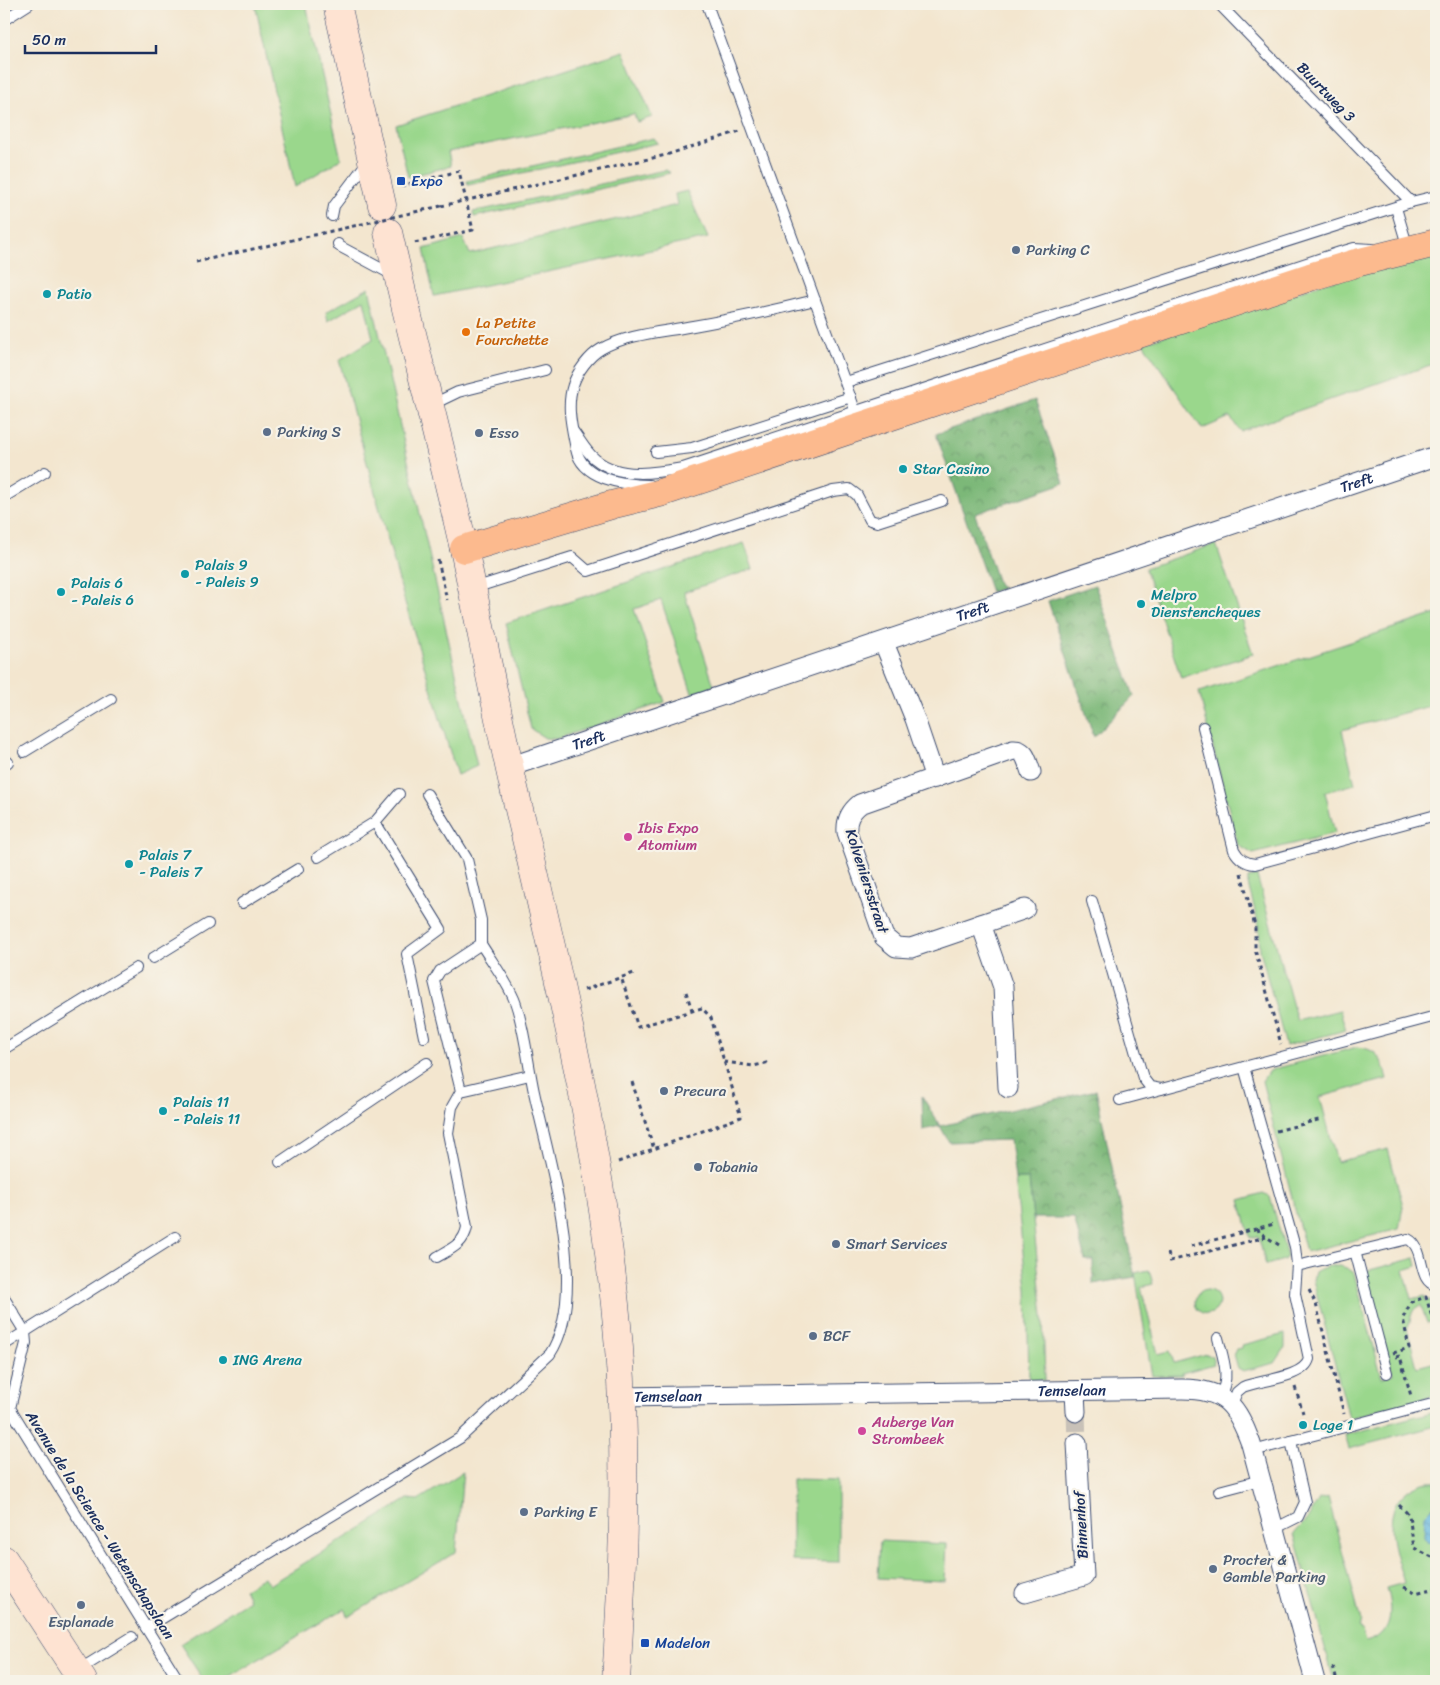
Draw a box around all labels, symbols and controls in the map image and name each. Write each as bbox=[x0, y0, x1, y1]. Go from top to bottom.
scale bar bbox=[25, 22, 156, 54]
text: 50 m bbox=[32, 27, 67, 53]
street label: Buurtweg 3 bbox=[1290, 56, 1362, 128]
place label: Expo bbox=[411, 168, 443, 194]
marker: Expo bbox=[395, 175, 407, 187]
place label: Parking C bbox=[1026, 237, 1091, 263]
marker: Parking C bbox=[1010, 244, 1022, 256]
place label: Patio bbox=[57, 281, 92, 307]
marker: Patio bbox=[41, 288, 53, 300]
place label: La Petite Fourchette bbox=[476, 310, 549, 353]
marker: La Petite Fourchette bbox=[460, 326, 472, 338]
place label: Parking S bbox=[277, 419, 342, 445]
place label: Esso bbox=[489, 420, 519, 446]
marker: Parking S bbox=[261, 426, 273, 438]
marker: Esso bbox=[473, 427, 485, 439]
place label: Star Casino bbox=[913, 456, 990, 482]
marker: Star Casino bbox=[897, 463, 909, 475]
street label: Treft bbox=[1337, 465, 1377, 500]
place label: Palais 9 - Paleis 9 bbox=[195, 552, 259, 595]
marker: Palais 9 - Paleis 9 bbox=[179, 568, 191, 580]
place label: Palais 6 - Paleis 6 bbox=[71, 570, 134, 613]
place label: Melpro Dienstencheques bbox=[1151, 582, 1261, 625]
marker: Palais 6 - Paleis 6 bbox=[55, 586, 67, 598]
street label: Treft bbox=[953, 594, 993, 629]
marker: Melpro Dienstencheques bbox=[1135, 598, 1147, 610]
street label: Treft bbox=[569, 723, 609, 758]
place label: Ibis Expo Atomium bbox=[637, 815, 699, 858]
street label: Kolveniersstraat bbox=[838, 825, 896, 938]
marker: Ibis Expo Atomium bbox=[622, 831, 634, 843]
place label: Palais 7 - Paleis 7 bbox=[139, 842, 203, 885]
marker: Palais 7 - Paleis 7 bbox=[123, 858, 135, 870]
place label: Precura bbox=[674, 1078, 727, 1104]
marker: Precura bbox=[658, 1085, 670, 1097]
place label: Palais 11 - Paleis 11 bbox=[173, 1089, 240, 1132]
marker: Palais 11 - Paleis 11 bbox=[157, 1105, 169, 1117]
place label: Tobania bbox=[708, 1154, 759, 1180]
marker: Tobania bbox=[692, 1161, 704, 1173]
place label: Smart Services bbox=[846, 1231, 947, 1257]
marker: Smart Services bbox=[830, 1238, 842, 1250]
place label: BCF bbox=[823, 1323, 851, 1349]
marker: BCF bbox=[807, 1330, 819, 1342]
place label: ING Arena bbox=[232, 1347, 302, 1373]
marker: ING Arena bbox=[217, 1354, 229, 1366]
street label: Temselaan bbox=[1038, 1377, 1106, 1404]
street label: Temselaan bbox=[634, 1383, 702, 1410]
street label: Avenue de la Science - Wetenschapslaan bbox=[18, 1404, 182, 1645]
place label: Auberge Van Strombeek bbox=[871, 1409, 954, 1452]
place label: Loge 1 bbox=[1313, 1412, 1353, 1438]
marker: Loge 1 bbox=[1297, 1419, 1309, 1431]
marker: Auberge Van Strombeek bbox=[856, 1425, 868, 1437]
street label: Binnenhof bbox=[1066, 1489, 1096, 1559]
place label: Parking E bbox=[534, 1499, 599, 1525]
marker: Parking E bbox=[518, 1506, 530, 1518]
place label: Procter & Gamble Parking bbox=[1223, 1547, 1326, 1590]
marker: Procter & Gamble Parking bbox=[1207, 1563, 1219, 1575]
marker: Esplanade bbox=[75, 1599, 87, 1611]
place label: Esplanade bbox=[48, 1609, 114, 1635]
place label: Madelon bbox=[655, 1630, 710, 1656]
marker: Madelon bbox=[639, 1637, 651, 1649]

